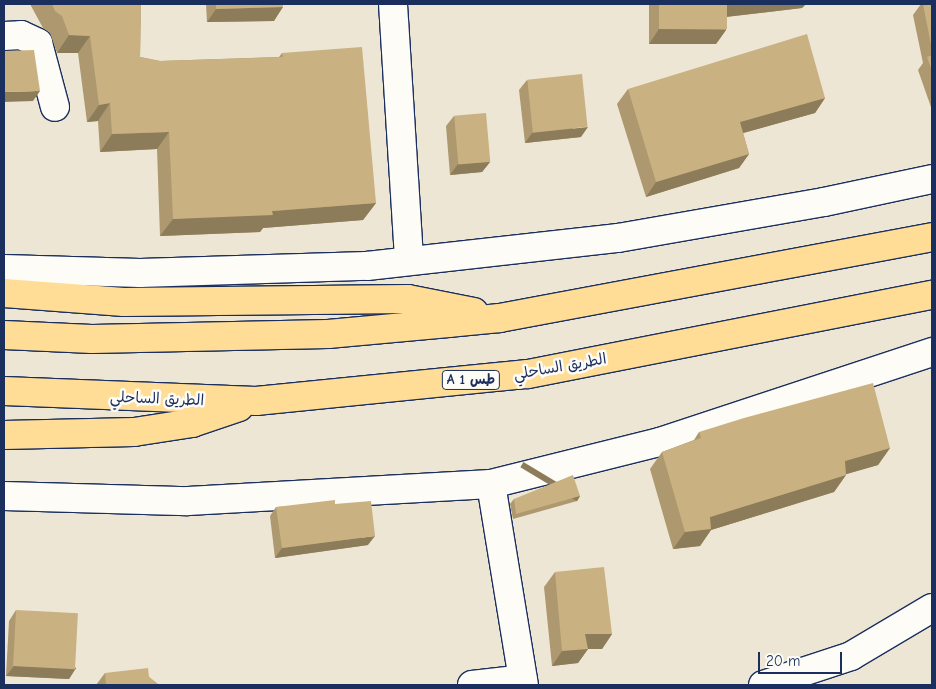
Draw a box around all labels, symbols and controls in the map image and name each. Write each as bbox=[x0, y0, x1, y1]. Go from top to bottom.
street label: الطريق الساحلي bbox=[512, 350, 608, 384]
road number: A 1 طس bbox=[441, 368, 501, 392]
street label: الطريق الساحلي bbox=[110, 388, 204, 410]
scale bar bbox=[761, 642, 845, 674]
text: 20 m bbox=[766, 652, 800, 670]

